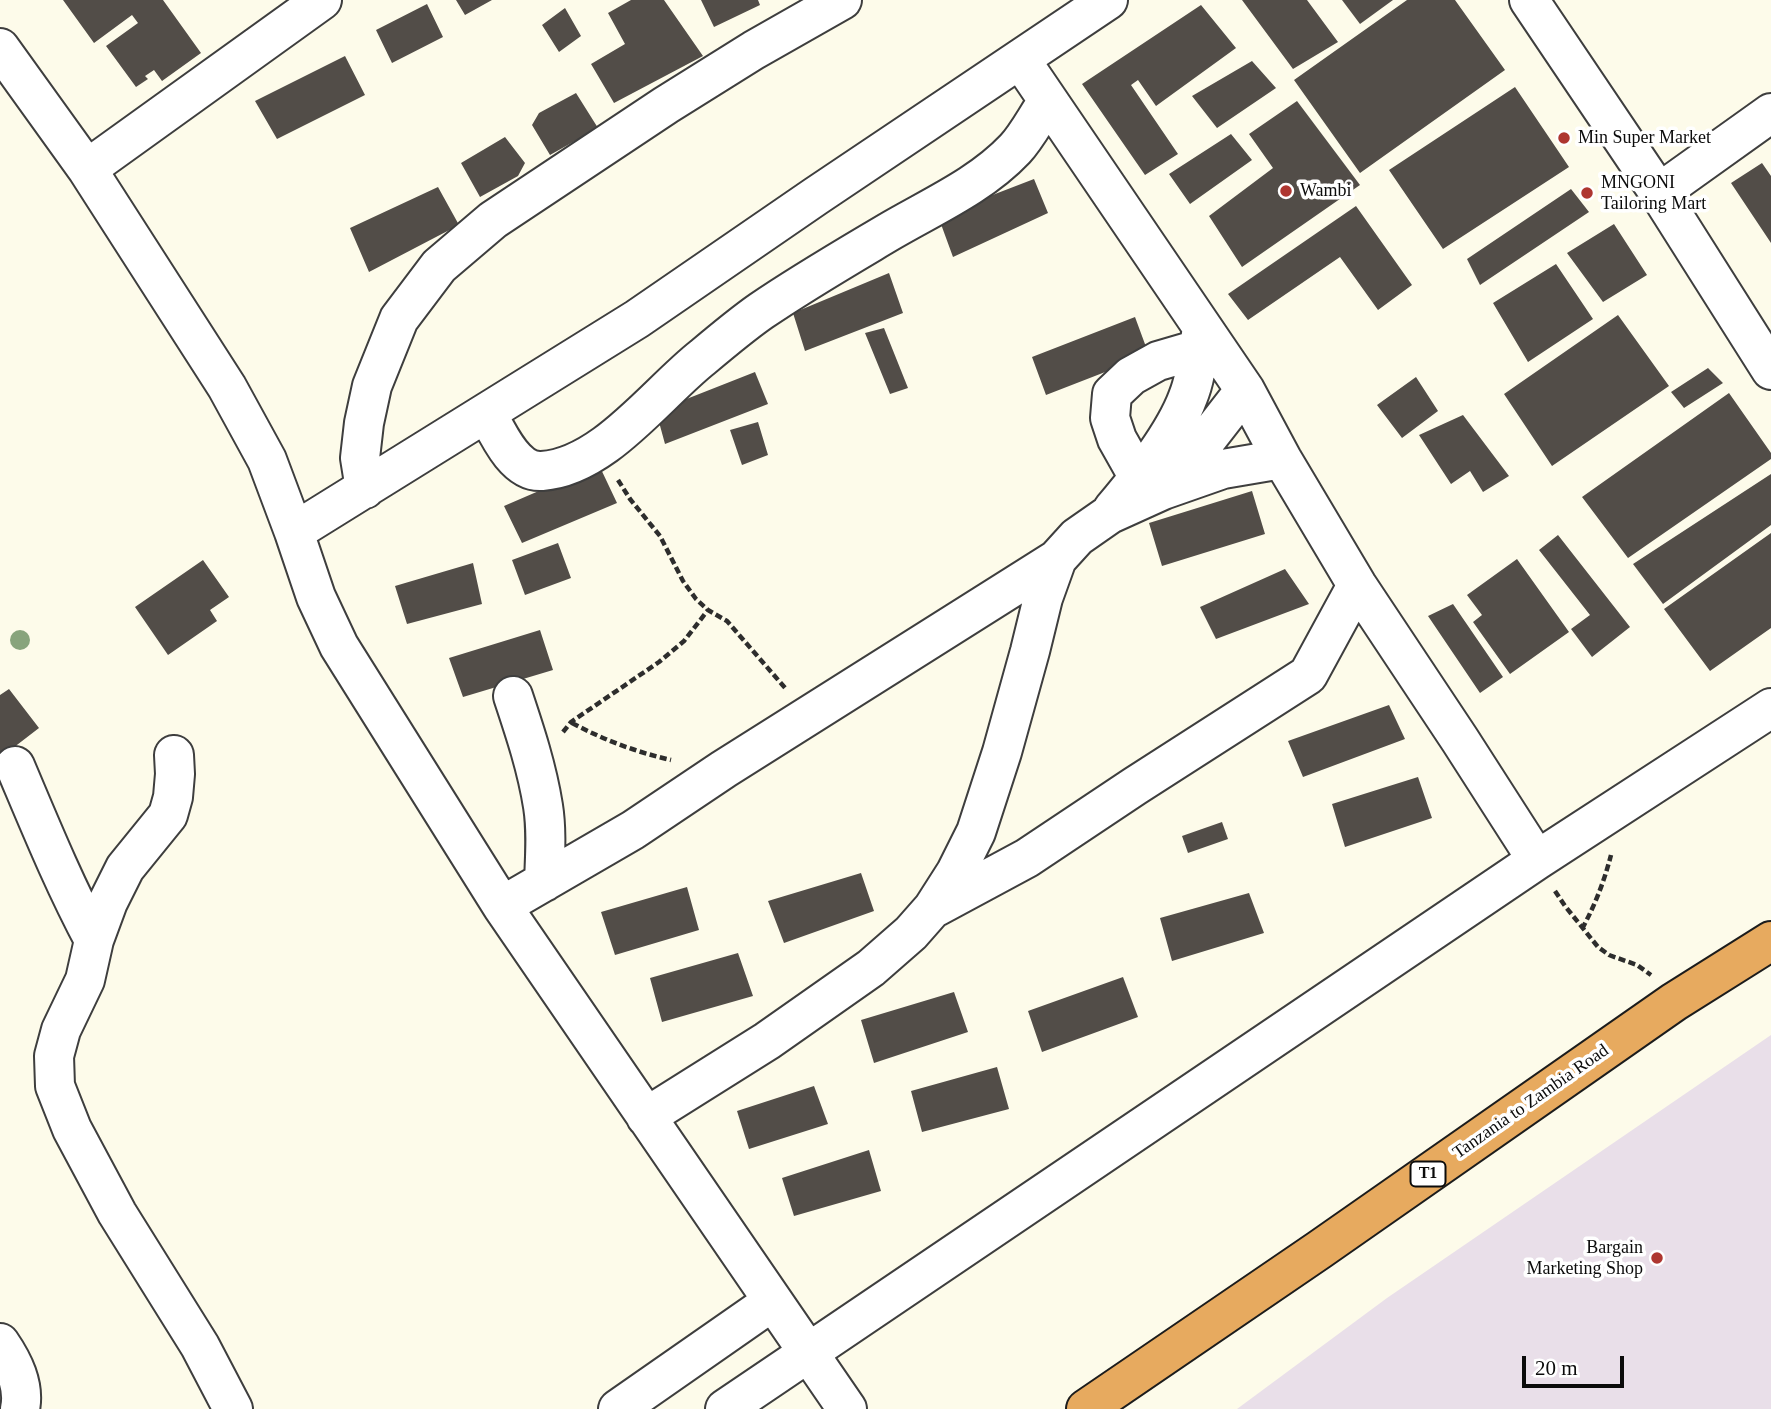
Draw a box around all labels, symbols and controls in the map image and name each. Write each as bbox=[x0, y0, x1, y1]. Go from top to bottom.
place label: Min Super Market bbox=[1578, 127, 1711, 149]
marker: Min Super Market bbox=[1556, 130, 1572, 146]
place label: MNGONI Tailoring Mart bbox=[1601, 172, 1706, 214]
place label: Wambi bbox=[1300, 180, 1352, 202]
marker: Wambi bbox=[1278, 183, 1294, 199]
marker: MNGONI Tailoring Mart bbox=[1579, 185, 1595, 201]
street label: Tanzania to Zambia Road bbox=[1449, 1040, 1613, 1164]
road number: T1 bbox=[1410, 1162, 1446, 1186]
place label: Bargain Marketing Shop bbox=[1527, 1237, 1643, 1280]
marker: Bargain Marketing Shop bbox=[1649, 1250, 1665, 1266]
scale bar bbox=[1526, 1342, 1628, 1386]
text: 20 m bbox=[1535, 1356, 1578, 1380]

